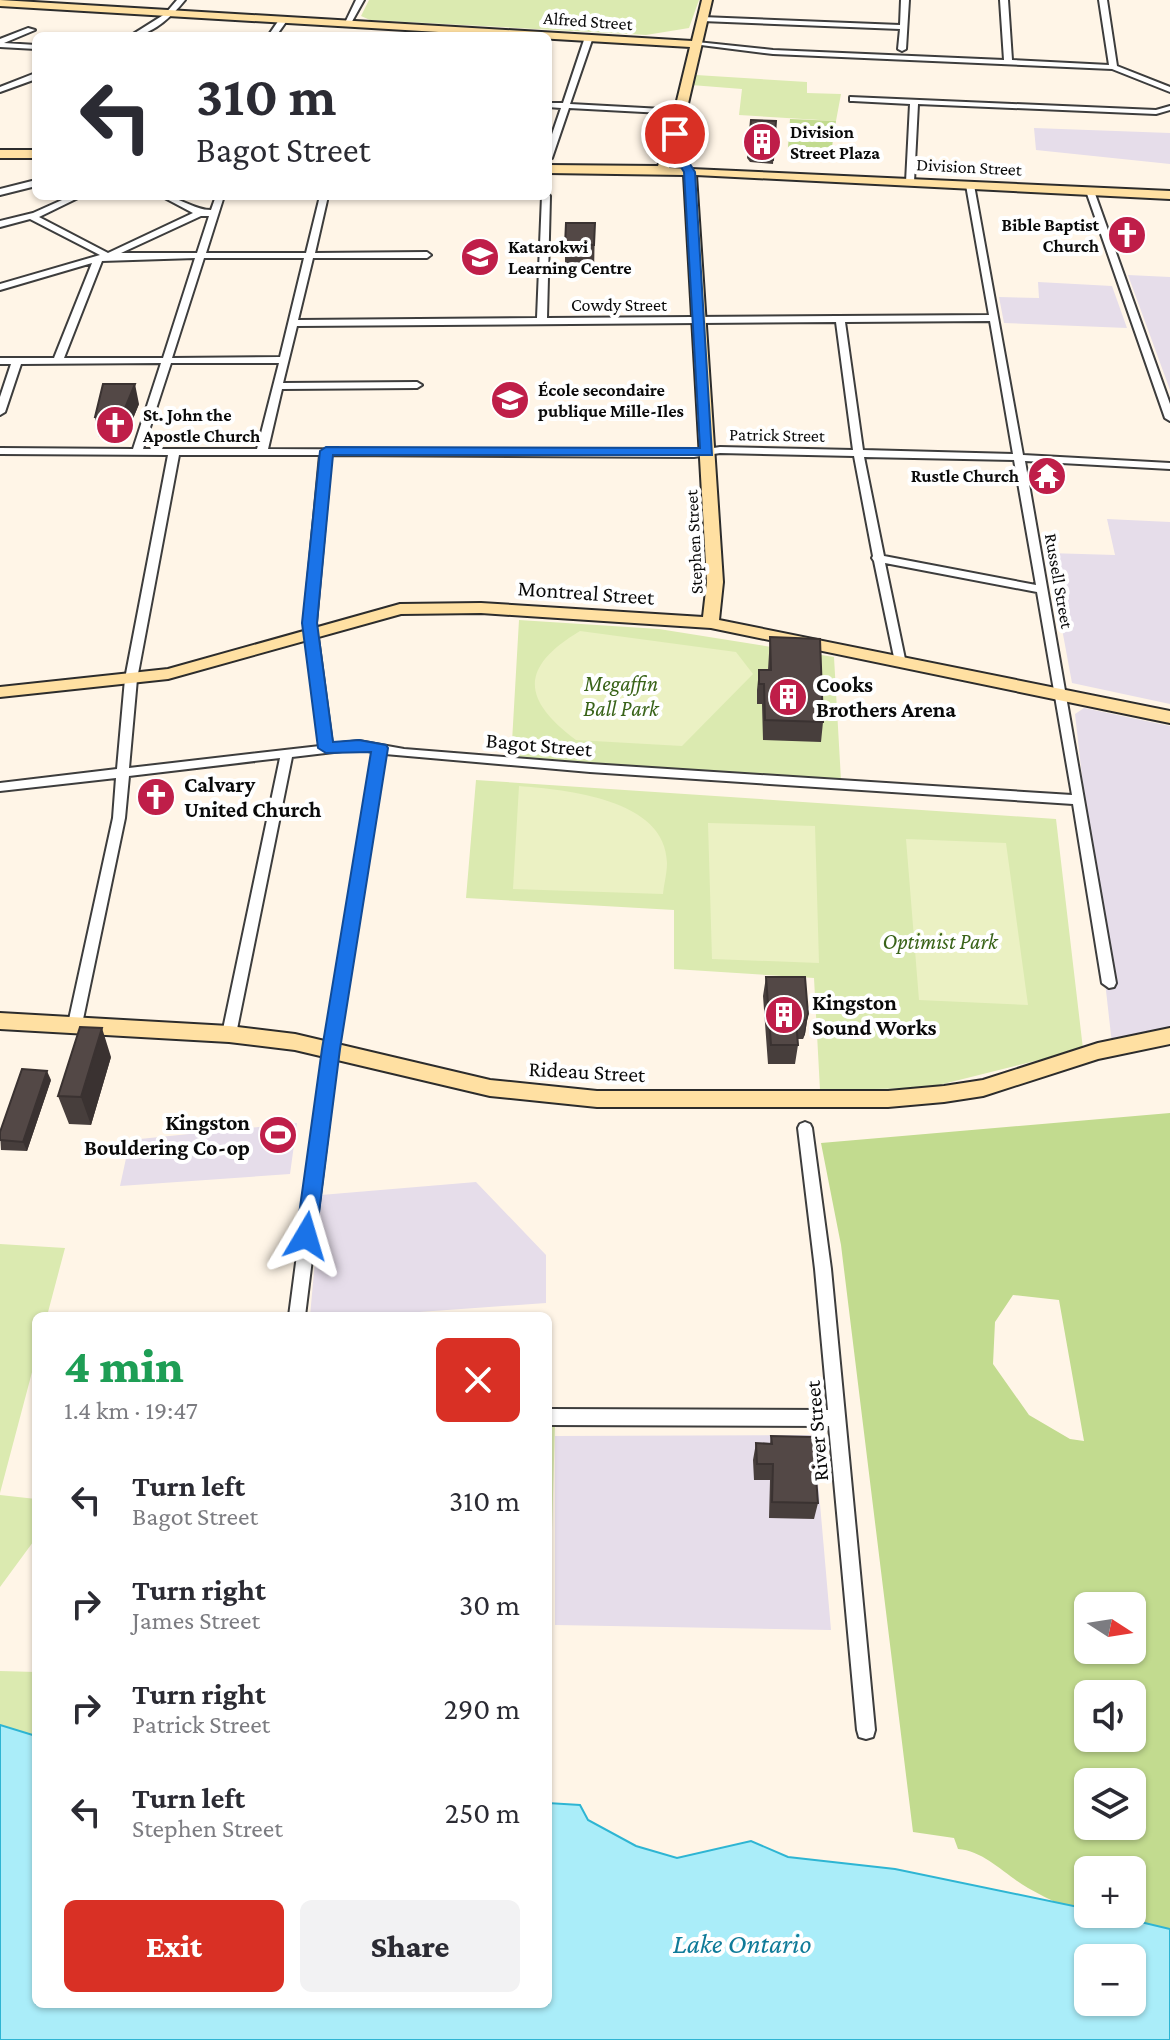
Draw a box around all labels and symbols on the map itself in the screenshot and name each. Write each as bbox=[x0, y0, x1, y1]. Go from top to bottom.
street label: Alfred Street bbox=[543, 8, 634, 34]
pin bbox=[641, 100, 709, 168]
building icon: Division Street Plaza bbox=[741, 121, 783, 163]
place label: Division Street Plaza bbox=[790, 122, 880, 163]
street label: Division Street bbox=[916, 154, 1023, 180]
church icon: Bible Baptist Church bbox=[1106, 214, 1148, 256]
place label: Bible Baptist Church bbox=[1002, 215, 1100, 256]
school or university icon: Katarokwi Learning Centre bbox=[459, 236, 501, 278]
place label: Katarokwi Learning Centre bbox=[508, 237, 632, 278]
street label: Cowdy Street bbox=[571, 295, 668, 315]
school or university icon: École secondaire publique Mille-Iles bbox=[489, 379, 531, 421]
place label: École secondaire publique Mille-Iles bbox=[538, 380, 684, 421]
church icon: St. John the Apostle Church bbox=[94, 404, 136, 446]
place label: St. John the Apostle Church bbox=[142, 405, 261, 446]
street label: Patrick Street bbox=[729, 424, 826, 446]
temple icon: Rustle Church bbox=[1026, 455, 1068, 497]
place label: Rustle Church bbox=[911, 466, 1020, 486]
street label: Stephen Street bbox=[681, 488, 707, 595]
street label: Russell Street bbox=[1041, 532, 1077, 631]
street label: Montreal Street bbox=[517, 575, 656, 610]
park label: Megaffin Ball Park bbox=[583, 671, 660, 721]
place label: Cooks Brothers Arena bbox=[816, 672, 956, 722]
building icon: Cooks Brothers Arena bbox=[767, 676, 809, 718]
street label: Bagot Street bbox=[485, 727, 594, 762]
place label: Calvary United Church bbox=[184, 772, 322, 822]
church icon: Calvary United Church bbox=[135, 776, 177, 818]
park label: Optimist Park bbox=[882, 929, 999, 954]
place label: Kingston Sound Works bbox=[812, 990, 937, 1040]
building icon: Kingston Sound Works bbox=[763, 994, 805, 1036]
street label: Rideau Street bbox=[528, 1056, 647, 1087]
place label: Kingston Bouldering Co-op bbox=[84, 1110, 250, 1160]
sports icon: Kingston Bouldering Co-op bbox=[257, 1114, 299, 1156]
position arrow bbox=[264, 1194, 348, 1278]
street label: River Street bbox=[800, 1379, 833, 1482]
north arrow bbox=[1074, 1592, 1146, 1664]
water label: Lake Ontario bbox=[673, 1928, 811, 1959]

